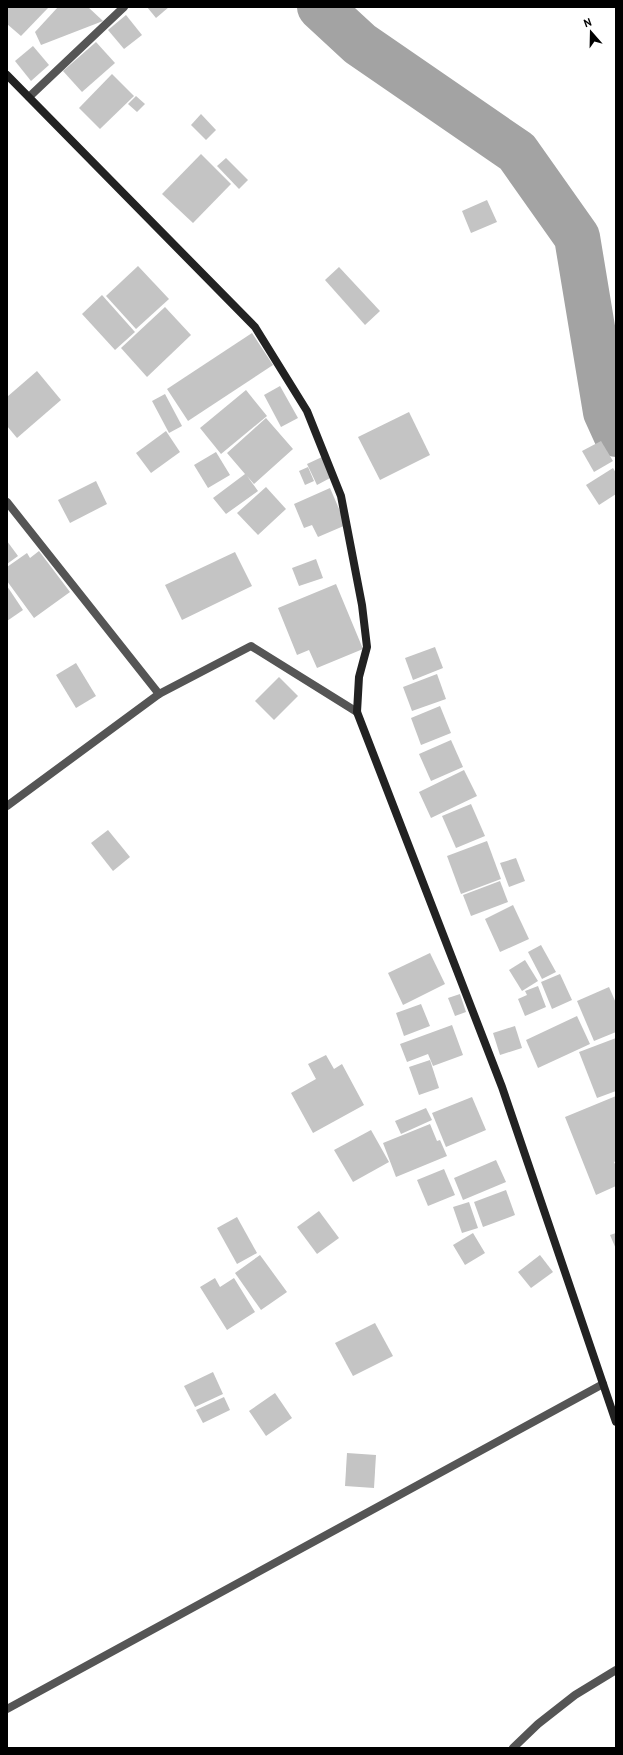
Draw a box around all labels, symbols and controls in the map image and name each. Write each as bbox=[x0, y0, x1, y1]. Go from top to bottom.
north arrow bbox=[571, 12, 611, 52]
text: N bbox=[582, 15, 593, 30]

